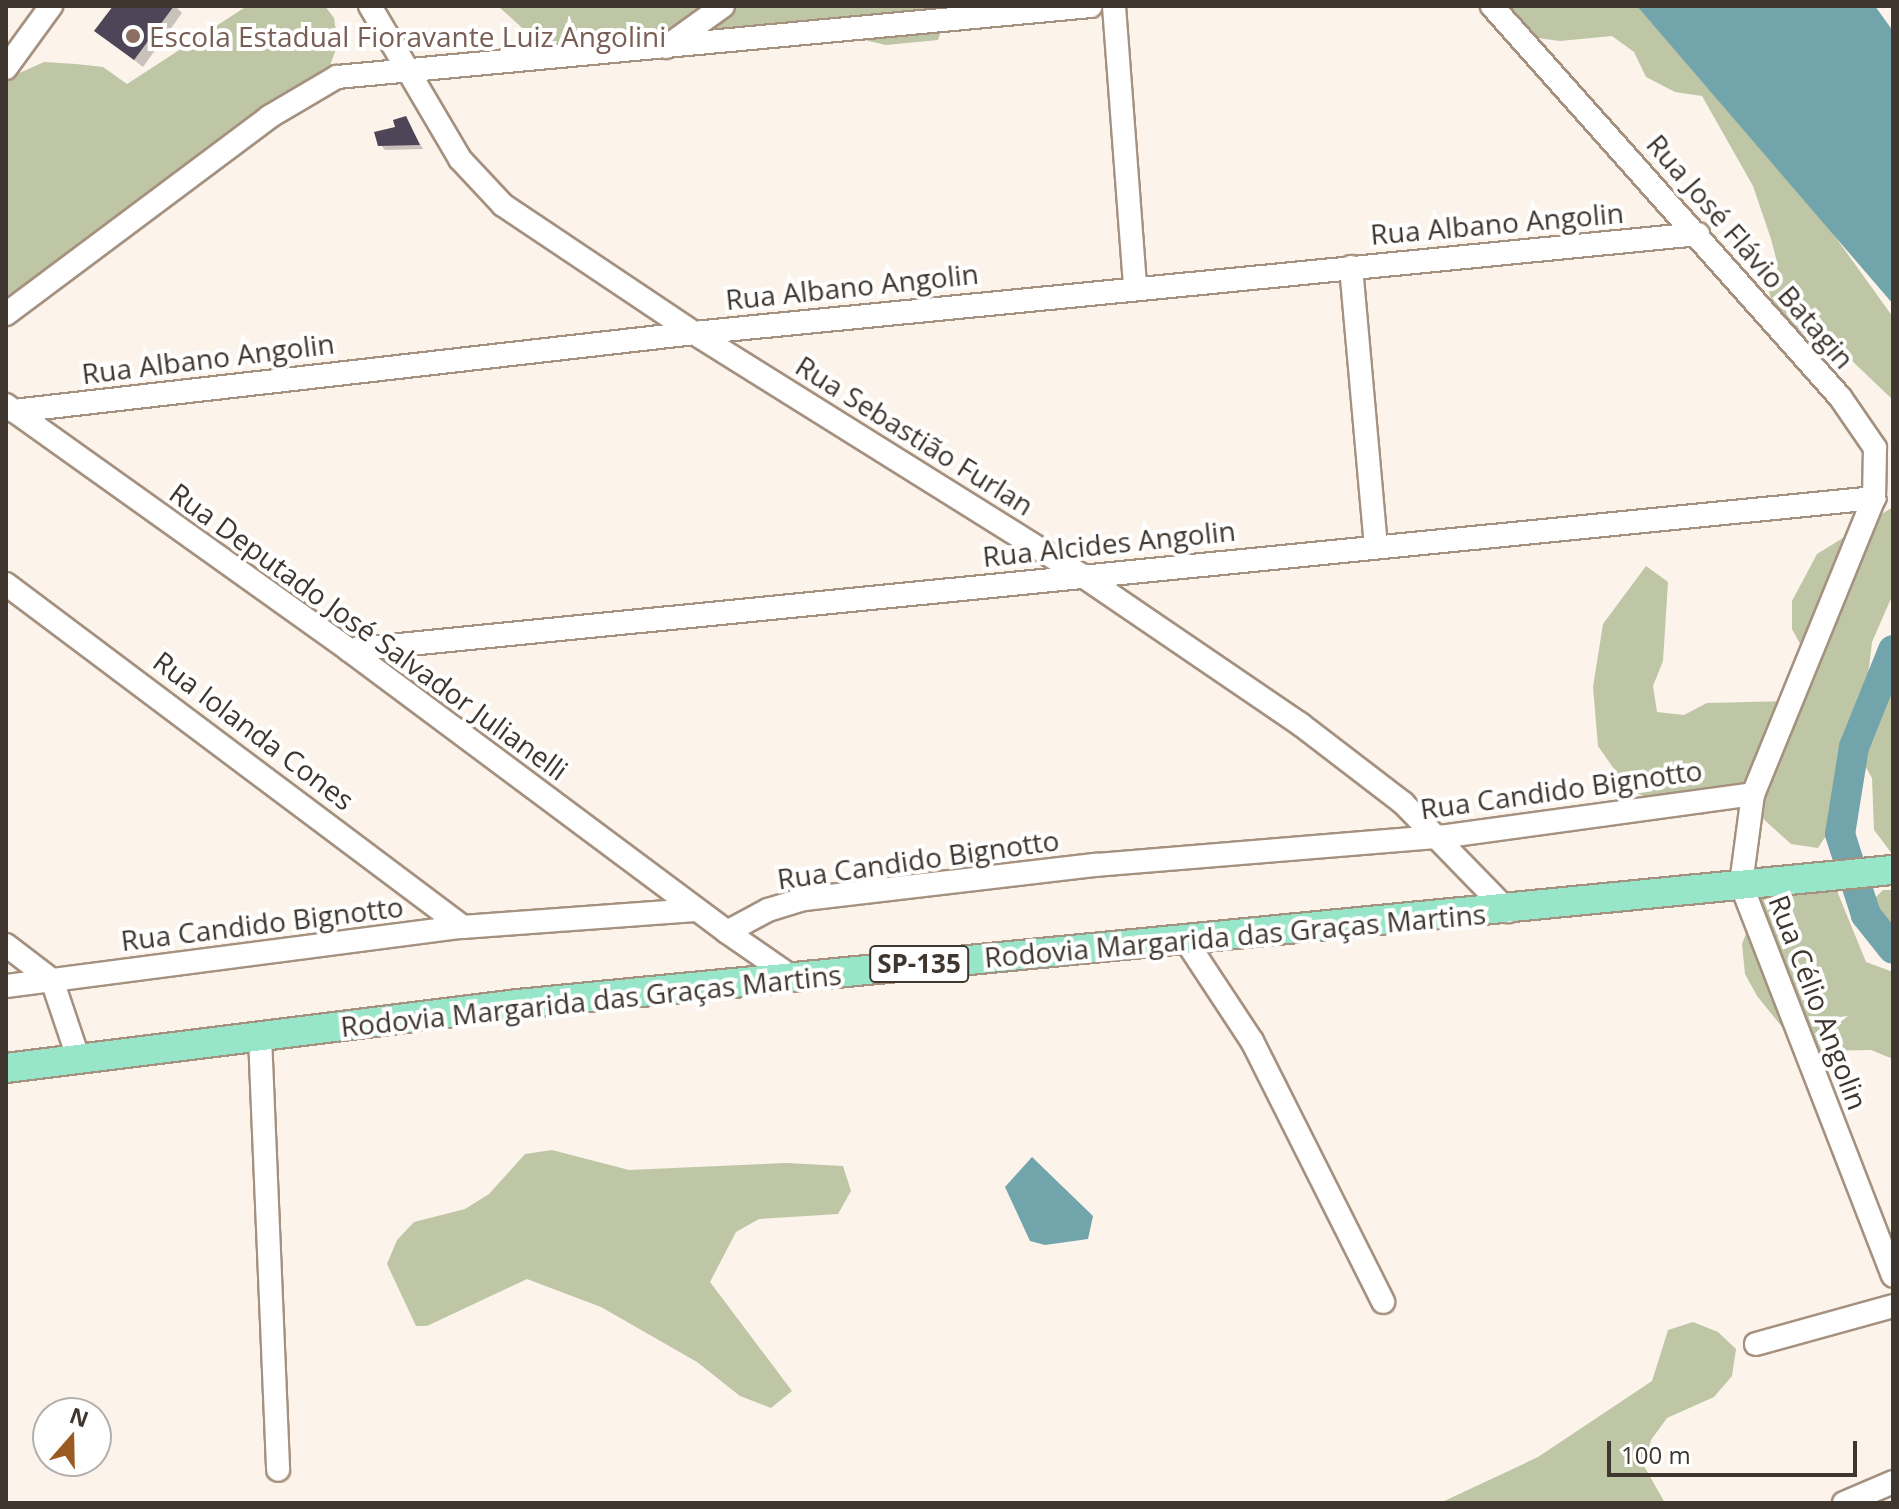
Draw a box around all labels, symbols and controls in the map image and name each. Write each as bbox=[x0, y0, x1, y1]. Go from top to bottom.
place label: Escola Estadual Fioravante Luiz Angolini bbox=[149, 19, 666, 53]
marker: Escola Estadual Fioravante Luiz Angolini bbox=[124, 27, 142, 45]
street label: Rua José Flávio Batagin bbox=[1640, 127, 1862, 375]
street label: Rua Albano Angolin bbox=[1369, 195, 1625, 251]
street label: Rua Albano Angolin bbox=[724, 256, 980, 316]
street label: Rua Albano Angolin bbox=[80, 326, 336, 390]
street label: Rua Sebastião Furlan bbox=[790, 348, 1040, 522]
street label: Rua Deputado José Salvador Julianelli bbox=[163, 475, 575, 787]
street label: Rua Alcides Angolin bbox=[981, 513, 1237, 573]
street label: Rua Iolanda Cones bbox=[147, 644, 361, 816]
street label: Rua Candido Bignotto bbox=[1418, 753, 1704, 825]
street label: Rua Candido Bignotto bbox=[775, 823, 1061, 895]
street label: Rua Candido Bignotto bbox=[119, 889, 405, 957]
street label: Rua Célio Angolin bbox=[1763, 890, 1875, 1114]
street label: Rodovia Margarida das Graças Martins bbox=[983, 896, 1487, 974]
road number: SP-135 bbox=[869, 942, 969, 986]
street label: Rodovia Margarida das Graças Martins bbox=[339, 957, 843, 1043]
north arrow bbox=[32, 1397, 112, 1477]
text: N bbox=[66, 1399, 93, 1433]
scale bar bbox=[1611, 1425, 1861, 1475]
text: 100 m bbox=[1621, 1438, 1691, 1471]

